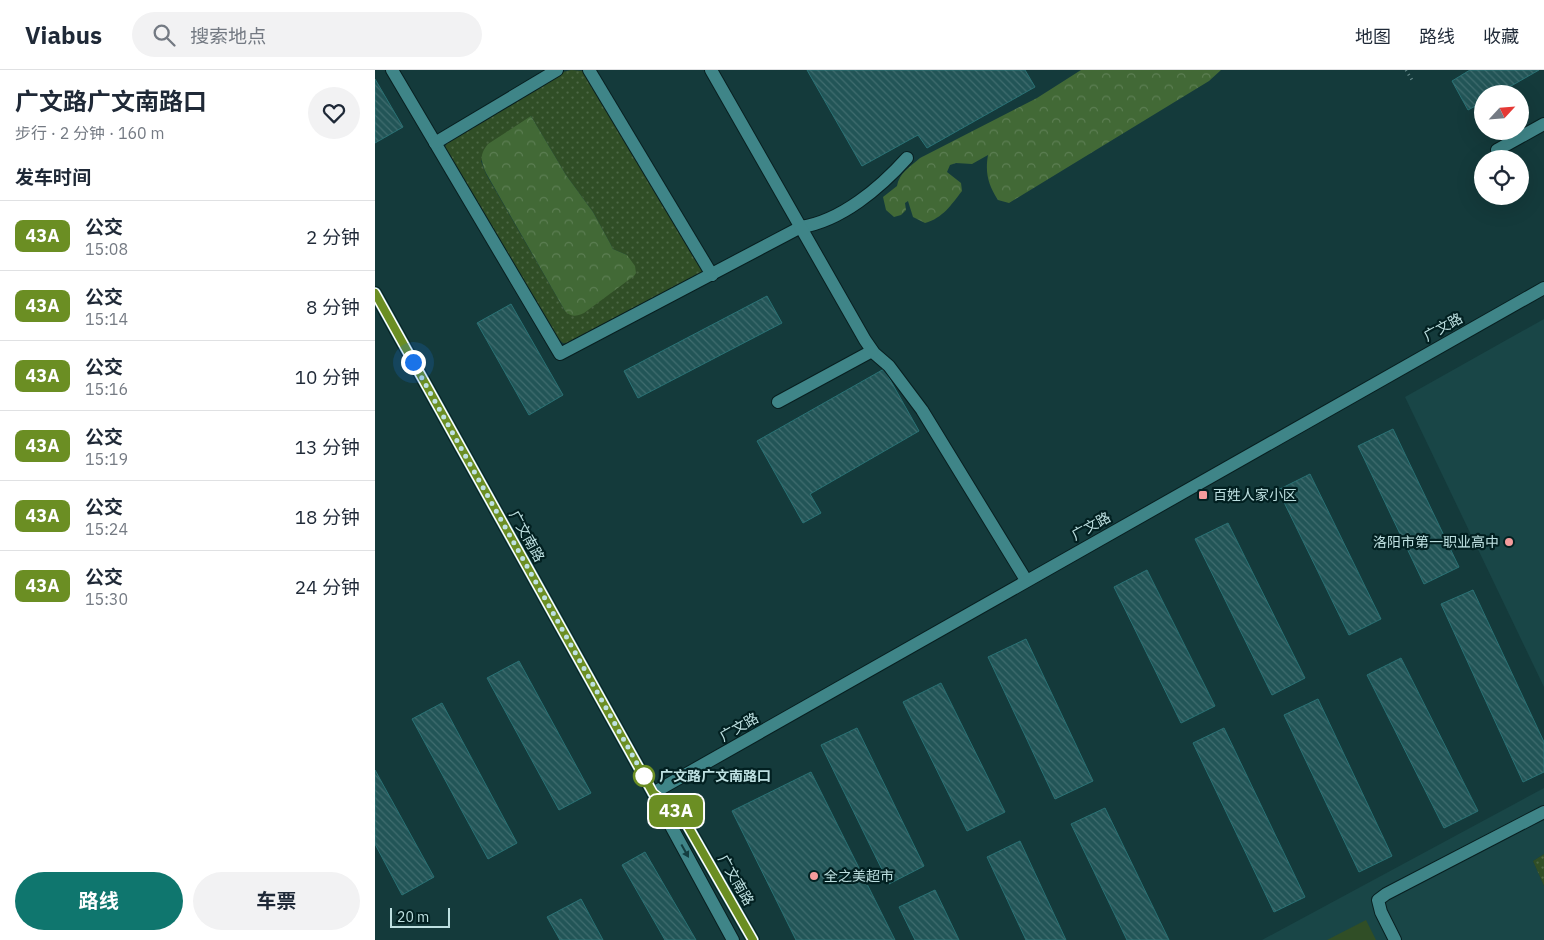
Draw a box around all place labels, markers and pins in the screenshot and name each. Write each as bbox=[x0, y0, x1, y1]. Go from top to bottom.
place label: 百姓人家小区 bbox=[1213, 486, 1297, 504]
marker: 百姓人家小区 bbox=[1197, 489, 1209, 501]
place label: 洛阳市第一职业高中 bbox=[1373, 533, 1499, 551]
marker: 洛阳市第一职业高中 bbox=[1503, 536, 1515, 548]
marker: 广文路广文南路口 bbox=[633, 765, 655, 787]
place label: 广文路广文南路口 bbox=[659, 767, 771, 785]
place label: 全之美超市 bbox=[824, 867, 894, 885]
marker: 全之美超市 bbox=[808, 870, 820, 882]

